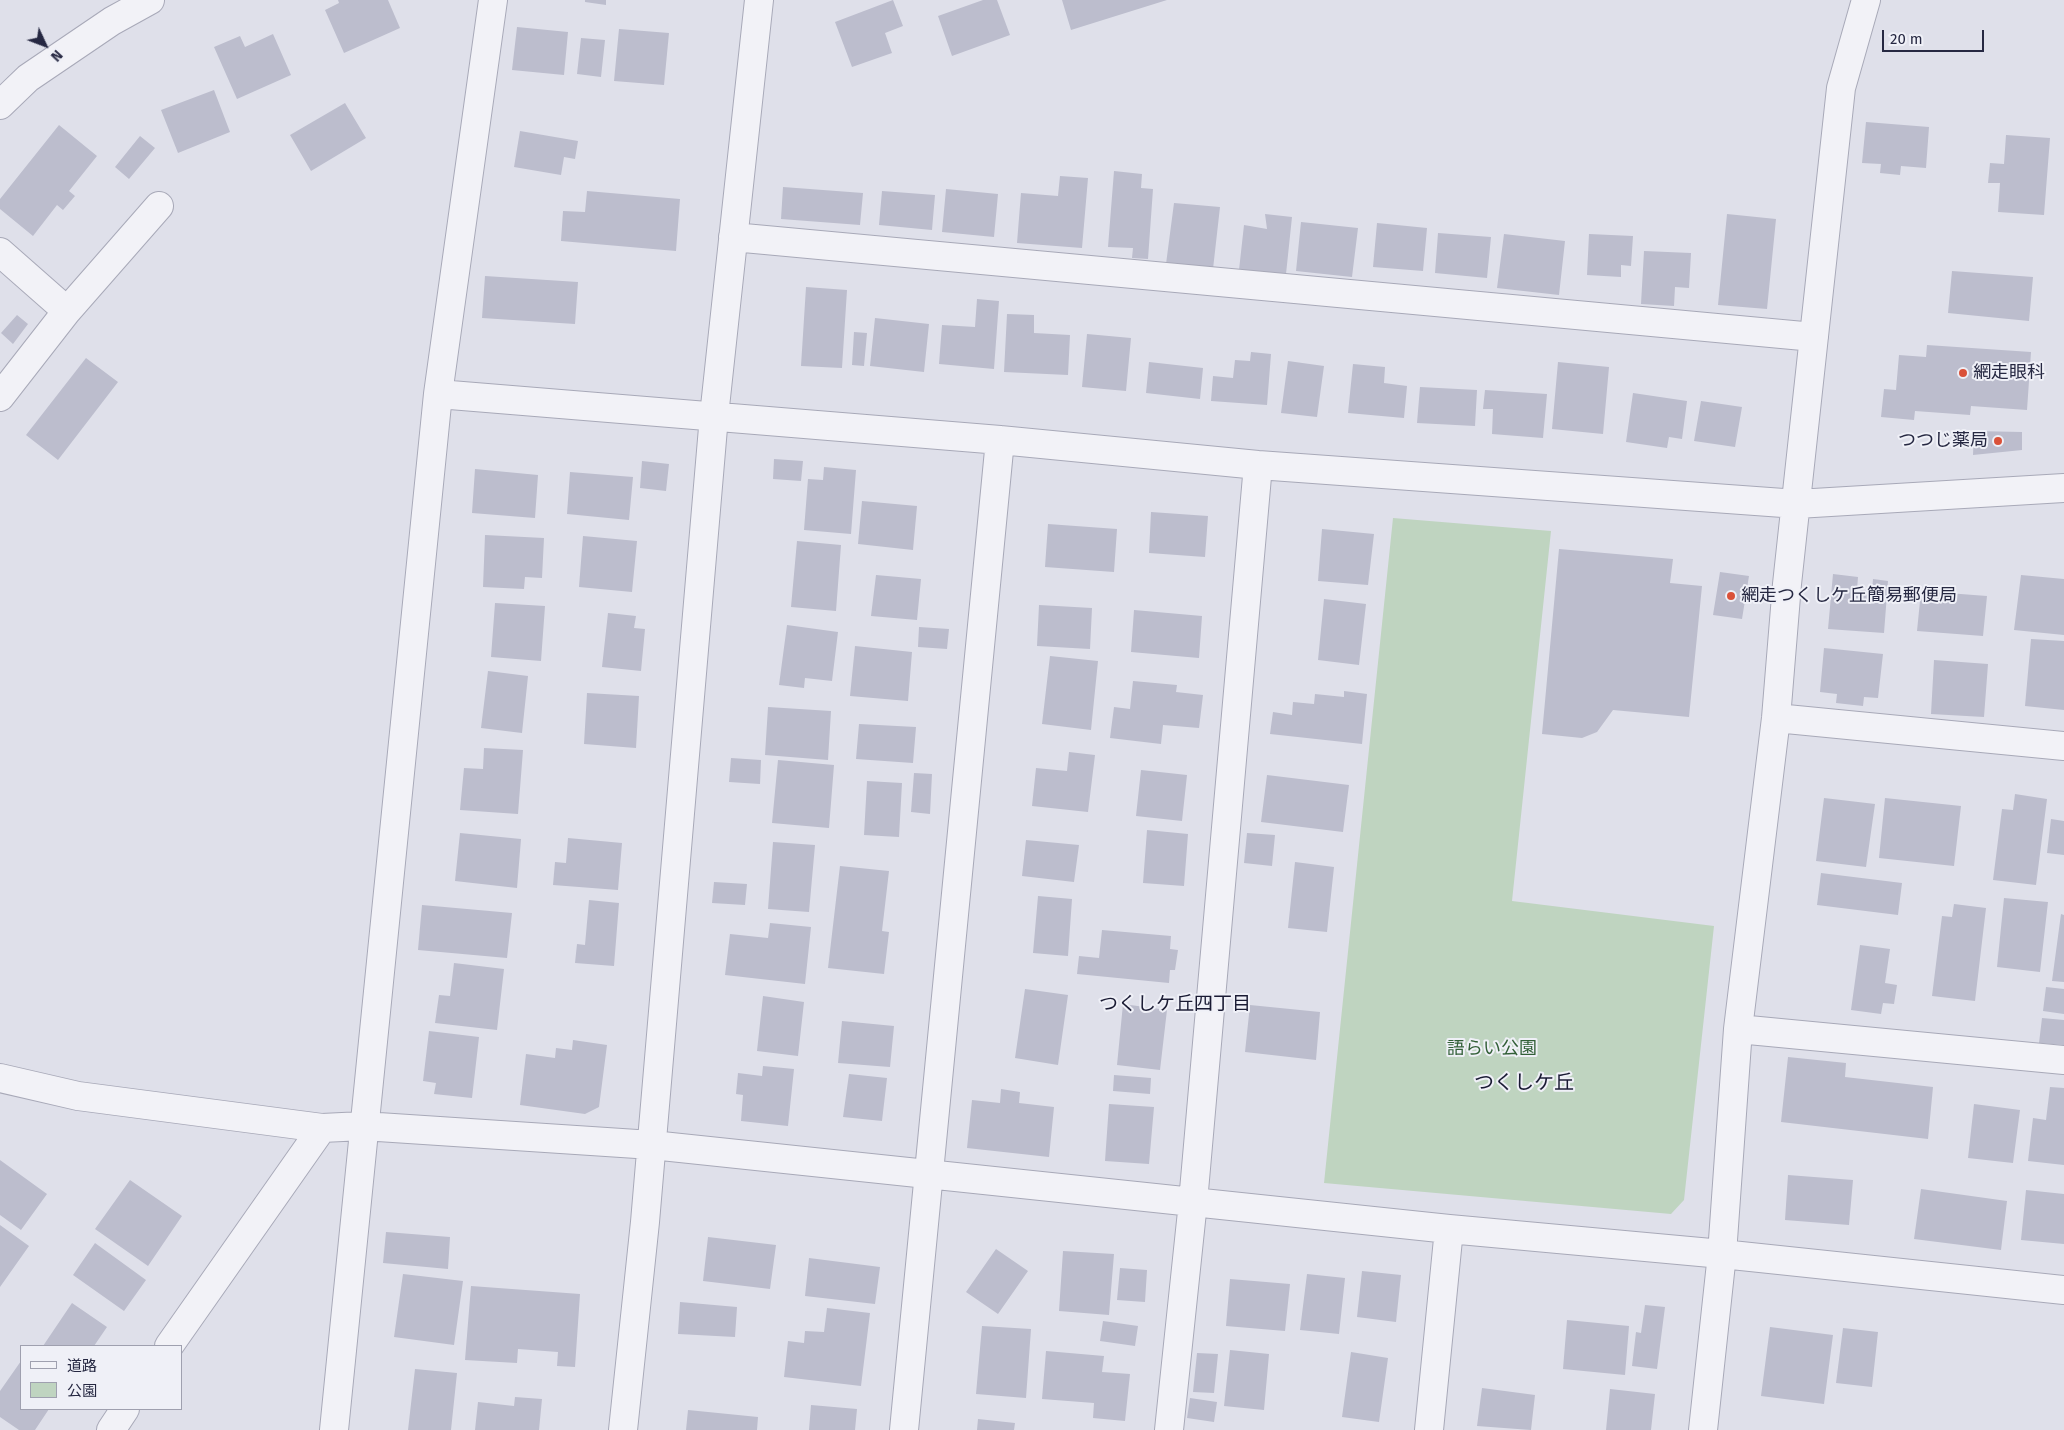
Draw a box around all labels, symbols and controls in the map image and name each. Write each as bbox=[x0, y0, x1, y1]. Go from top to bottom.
north arrow bbox=[20, 20, 70, 70]
scale bar bbox=[1884, 20, 1986, 52]
text: 20 m bbox=[1890, 30, 1923, 48]
text: N bbox=[47, 46, 66, 65]
place label: 網走眼科 bbox=[1973, 362, 2045, 384]
marker: 網走眼科 bbox=[1957, 367, 1969, 379]
place label: つつじ薬局 bbox=[1898, 430, 1988, 452]
marker: つつじ薬局 bbox=[1992, 435, 2004, 447]
place label: 網走つくしケ丘簡易郵便局 bbox=[1741, 585, 1957, 607]
marker: 網走つくしケ丘簡易郵便局 bbox=[1725, 590, 1737, 602]
district label: つくしケ丘四丁目 bbox=[1099, 994, 1251, 1016]
park label: 語らい公園 bbox=[1447, 1038, 1537, 1060]
district label: つくしケ丘 bbox=[1474, 1071, 1574, 1095]
legend bbox=[20, 1345, 182, 1410]
text: 道路 bbox=[67, 1357, 97, 1375]
text: 公園 bbox=[67, 1382, 97, 1400]

